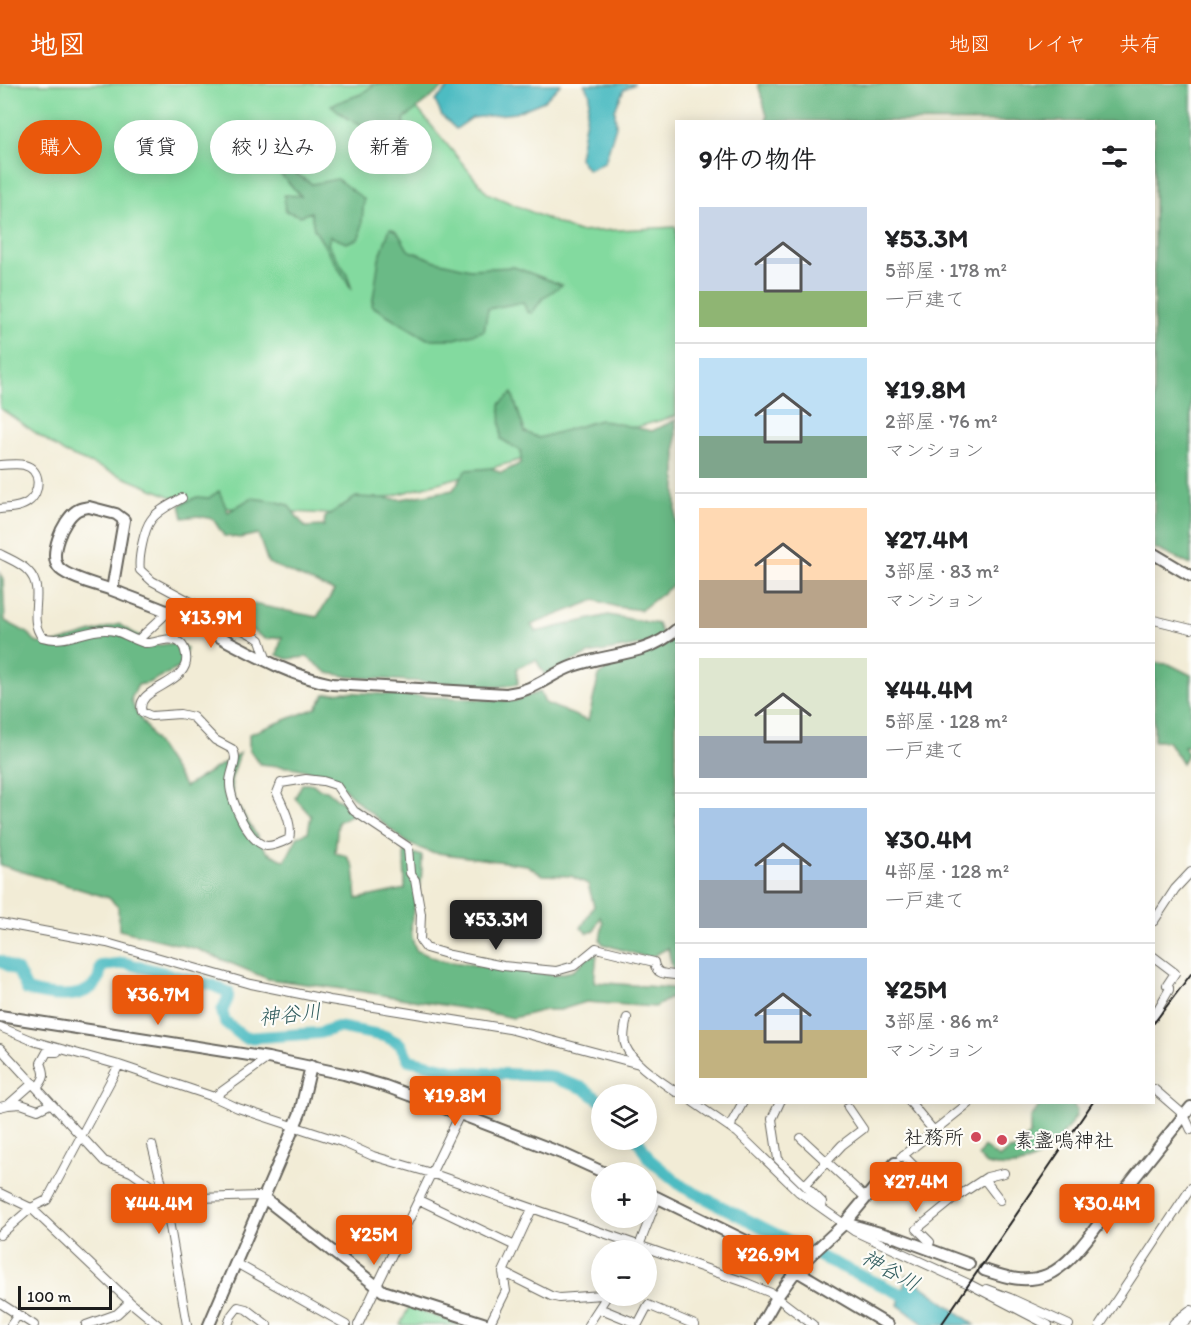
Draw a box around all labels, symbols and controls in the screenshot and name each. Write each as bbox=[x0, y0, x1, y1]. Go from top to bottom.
text: 地図 bbox=[30, 27, 86, 61]
text: 地図 bbox=[949, 31, 991, 56]
text: レイヤ bbox=[1024, 31, 1086, 56]
text: 共有 bbox=[1119, 31, 1161, 56]
chip: 購入 bbox=[18, 120, 102, 174]
chip: 賃貸 bbox=[114, 120, 198, 174]
chip: 絞り込み bbox=[210, 120, 336, 174]
chip: 新着 bbox=[348, 120, 432, 174]
icon: filters bbox=[1098, 140, 1131, 173]
text: 9件の物件 bbox=[699, 143, 817, 175]
text: ¥53.3M bbox=[885, 222, 968, 254]
icon: home bbox=[747, 231, 819, 303]
text: 5部屋 · 178 m² bbox=[885, 258, 1007, 282]
text: 一戸建て bbox=[885, 287, 965, 311]
text: ¥19.8M bbox=[885, 373, 966, 405]
icon: home bbox=[747, 382, 819, 454]
text: 2部屋 · 76 m² bbox=[885, 409, 997, 433]
text: マンション bbox=[885, 438, 984, 462]
text: ¥27.4M bbox=[885, 523, 969, 555]
icon: home bbox=[747, 532, 819, 604]
text: 3部屋 · 83 m² bbox=[885, 559, 999, 583]
text: マンション bbox=[885, 588, 984, 612]
pin: ¥13.9M bbox=[162, 598, 260, 649]
text: ¥13.9M bbox=[180, 605, 242, 629]
text: ¥44.4M bbox=[885, 673, 973, 705]
icon: home bbox=[747, 682, 819, 754]
text: 5部屋 · 128 m² bbox=[885, 709, 1008, 733]
text: 一戸建て bbox=[885, 738, 965, 762]
text: ¥30.4M bbox=[885, 823, 972, 855]
icon: home bbox=[747, 832, 819, 904]
text: 4部屋 · 128 m² bbox=[885, 859, 1009, 883]
text: 一戸建て bbox=[885, 888, 965, 912]
pin: ¥53.3M bbox=[447, 900, 545, 951]
text: ¥53.3M bbox=[464, 907, 528, 931]
text: ¥25M bbox=[885, 973, 947, 1005]
pin: ¥36.7M bbox=[109, 975, 207, 1026]
text: ¥36.7M bbox=[126, 982, 190, 1006]
icon: home bbox=[747, 982, 819, 1054]
water label: 神谷川 bbox=[257, 998, 323, 1030]
text: 3部屋 · 86 m² bbox=[885, 1009, 999, 1033]
text: マンション bbox=[885, 1038, 984, 1062]
pin: ¥19.8M bbox=[406, 1076, 504, 1127]
text: ¥19.8M bbox=[424, 1083, 486, 1107]
map controls bbox=[591, 1084, 657, 1306]
button: layers bbox=[591, 1084, 657, 1150]
place label: 社務所 bbox=[904, 1125, 964, 1149]
place label: 素盞嗚神社 bbox=[1014, 1128, 1114, 1152]
marker: 社務所 bbox=[969, 1130, 983, 1144]
marker: 素盞嗚神社 bbox=[995, 1133, 1009, 1147]
button: + bbox=[591, 1162, 657, 1228]
pin: ¥27.4M bbox=[867, 1162, 965, 1213]
text: ¥27.4M bbox=[884, 1169, 948, 1193]
pin: ¥44.4M bbox=[110, 1184, 208, 1235]
pin: ¥30.4M bbox=[1058, 1184, 1156, 1235]
text: ¥44.4M bbox=[125, 1191, 193, 1215]
text: ¥30.4M bbox=[1073, 1191, 1141, 1215]
pin: ¥25M bbox=[338, 1215, 410, 1266]
text: ¥25M bbox=[350, 1222, 398, 1246]
pin: ¥26.9M bbox=[719, 1235, 817, 1286]
button: − bbox=[591, 1240, 657, 1306]
text: ¥26.9M bbox=[736, 1242, 800, 1266]
water label: 神谷川 bbox=[857, 1244, 925, 1296]
scale bar bbox=[18, 1283, 112, 1310]
text: 100 m bbox=[27, 1287, 71, 1306]

